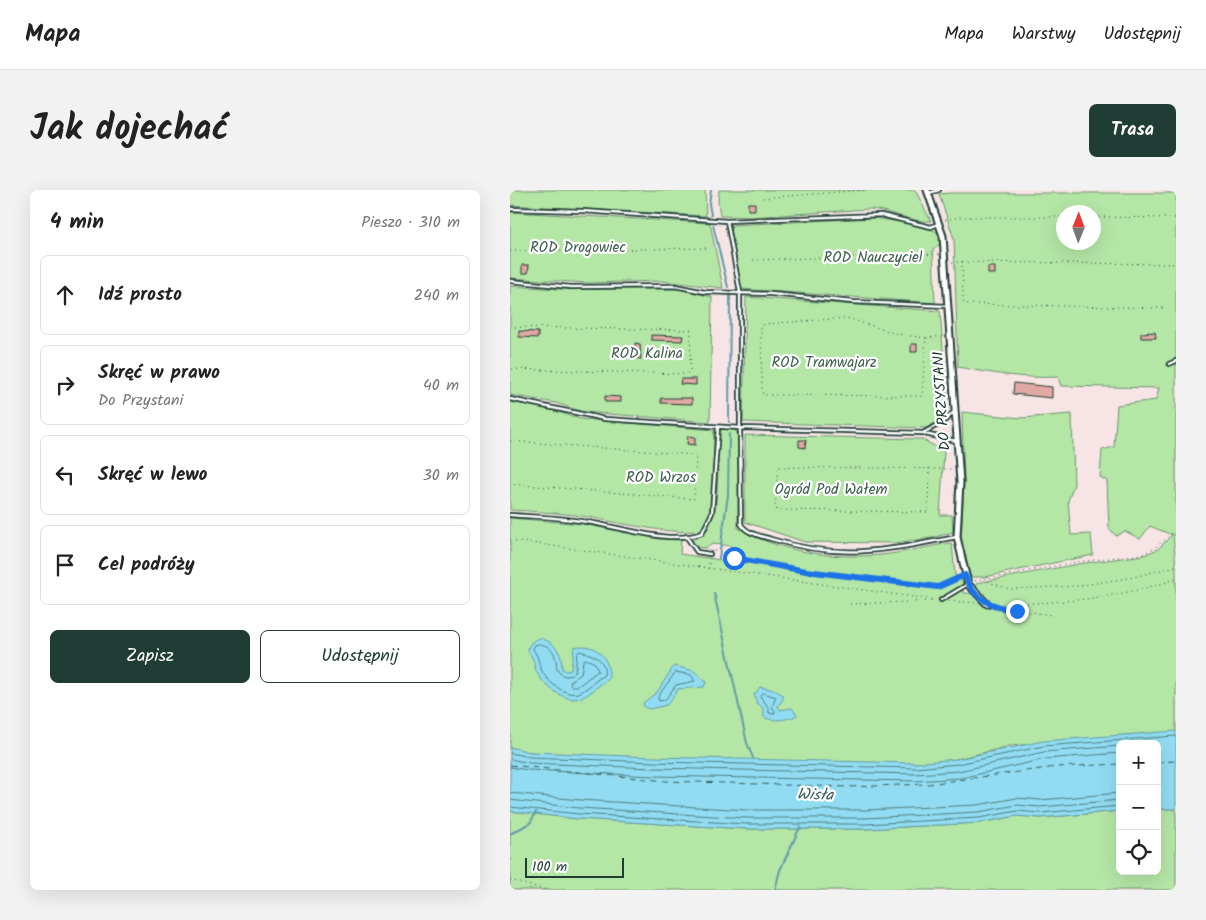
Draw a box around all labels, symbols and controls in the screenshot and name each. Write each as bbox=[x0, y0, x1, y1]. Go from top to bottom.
text: Mapa bbox=[25, 15, 81, 54]
text: Mapa bbox=[944, 20, 984, 49]
text: Warstwy bbox=[1012, 20, 1076, 49]
text: Udostępnij bbox=[1104, 20, 1181, 49]
text: Jak dojechać bbox=[30, 102, 229, 158]
button: Trasa bbox=[1089, 104, 1176, 157]
north arrow bbox=[1056, 205, 1101, 250]
text: 4 min bbox=[50, 206, 104, 239]
text: Pieszo · 310 m bbox=[361, 210, 460, 235]
park label: ROD Drogowiec bbox=[530, 236, 626, 260]
park label: ROD Nauczyciel bbox=[823, 246, 923, 270]
text: Idź prosto bbox=[98, 280, 182, 310]
icon: ahead bbox=[51, 281, 79, 309]
text: 240 m bbox=[414, 283, 459, 308]
park label: ROD Kalina bbox=[611, 342, 683, 366]
street label: DO PRZYSTANI bbox=[927, 350, 957, 452]
park label: ROD Tramwajarz bbox=[771, 351, 877, 375]
text: Skręć w prawo bbox=[98, 358, 220, 388]
icon: right bbox=[51, 371, 79, 399]
text: 40 m bbox=[423, 373, 459, 398]
text: Do Przystani bbox=[98, 388, 183, 413]
text: Skręć w lewo bbox=[98, 460, 207, 490]
icon: left bbox=[51, 461, 79, 489]
text: 30 m bbox=[423, 463, 459, 488]
park label: ROD Wrzos bbox=[626, 466, 697, 490]
park label: Ogród Pod Wałem bbox=[775, 478, 887, 502]
route start bbox=[723, 547, 746, 570]
text: Cel podróży bbox=[98, 550, 195, 580]
icon: arrive bbox=[51, 551, 79, 579]
route end bbox=[1006, 600, 1029, 623]
button: Zapisz bbox=[50, 630, 250, 683]
button: Udostępnij bbox=[260, 630, 460, 683]
map controls bbox=[1116, 740, 1161, 875]
button: + bbox=[1116, 740, 1161, 785]
water label: Wisła bbox=[796, 782, 835, 808]
button: − bbox=[1116, 785, 1161, 830]
button: locate bbox=[1116, 830, 1161, 875]
scale bar bbox=[525, 855, 624, 878]
text: 100 m bbox=[532, 856, 567, 878]

